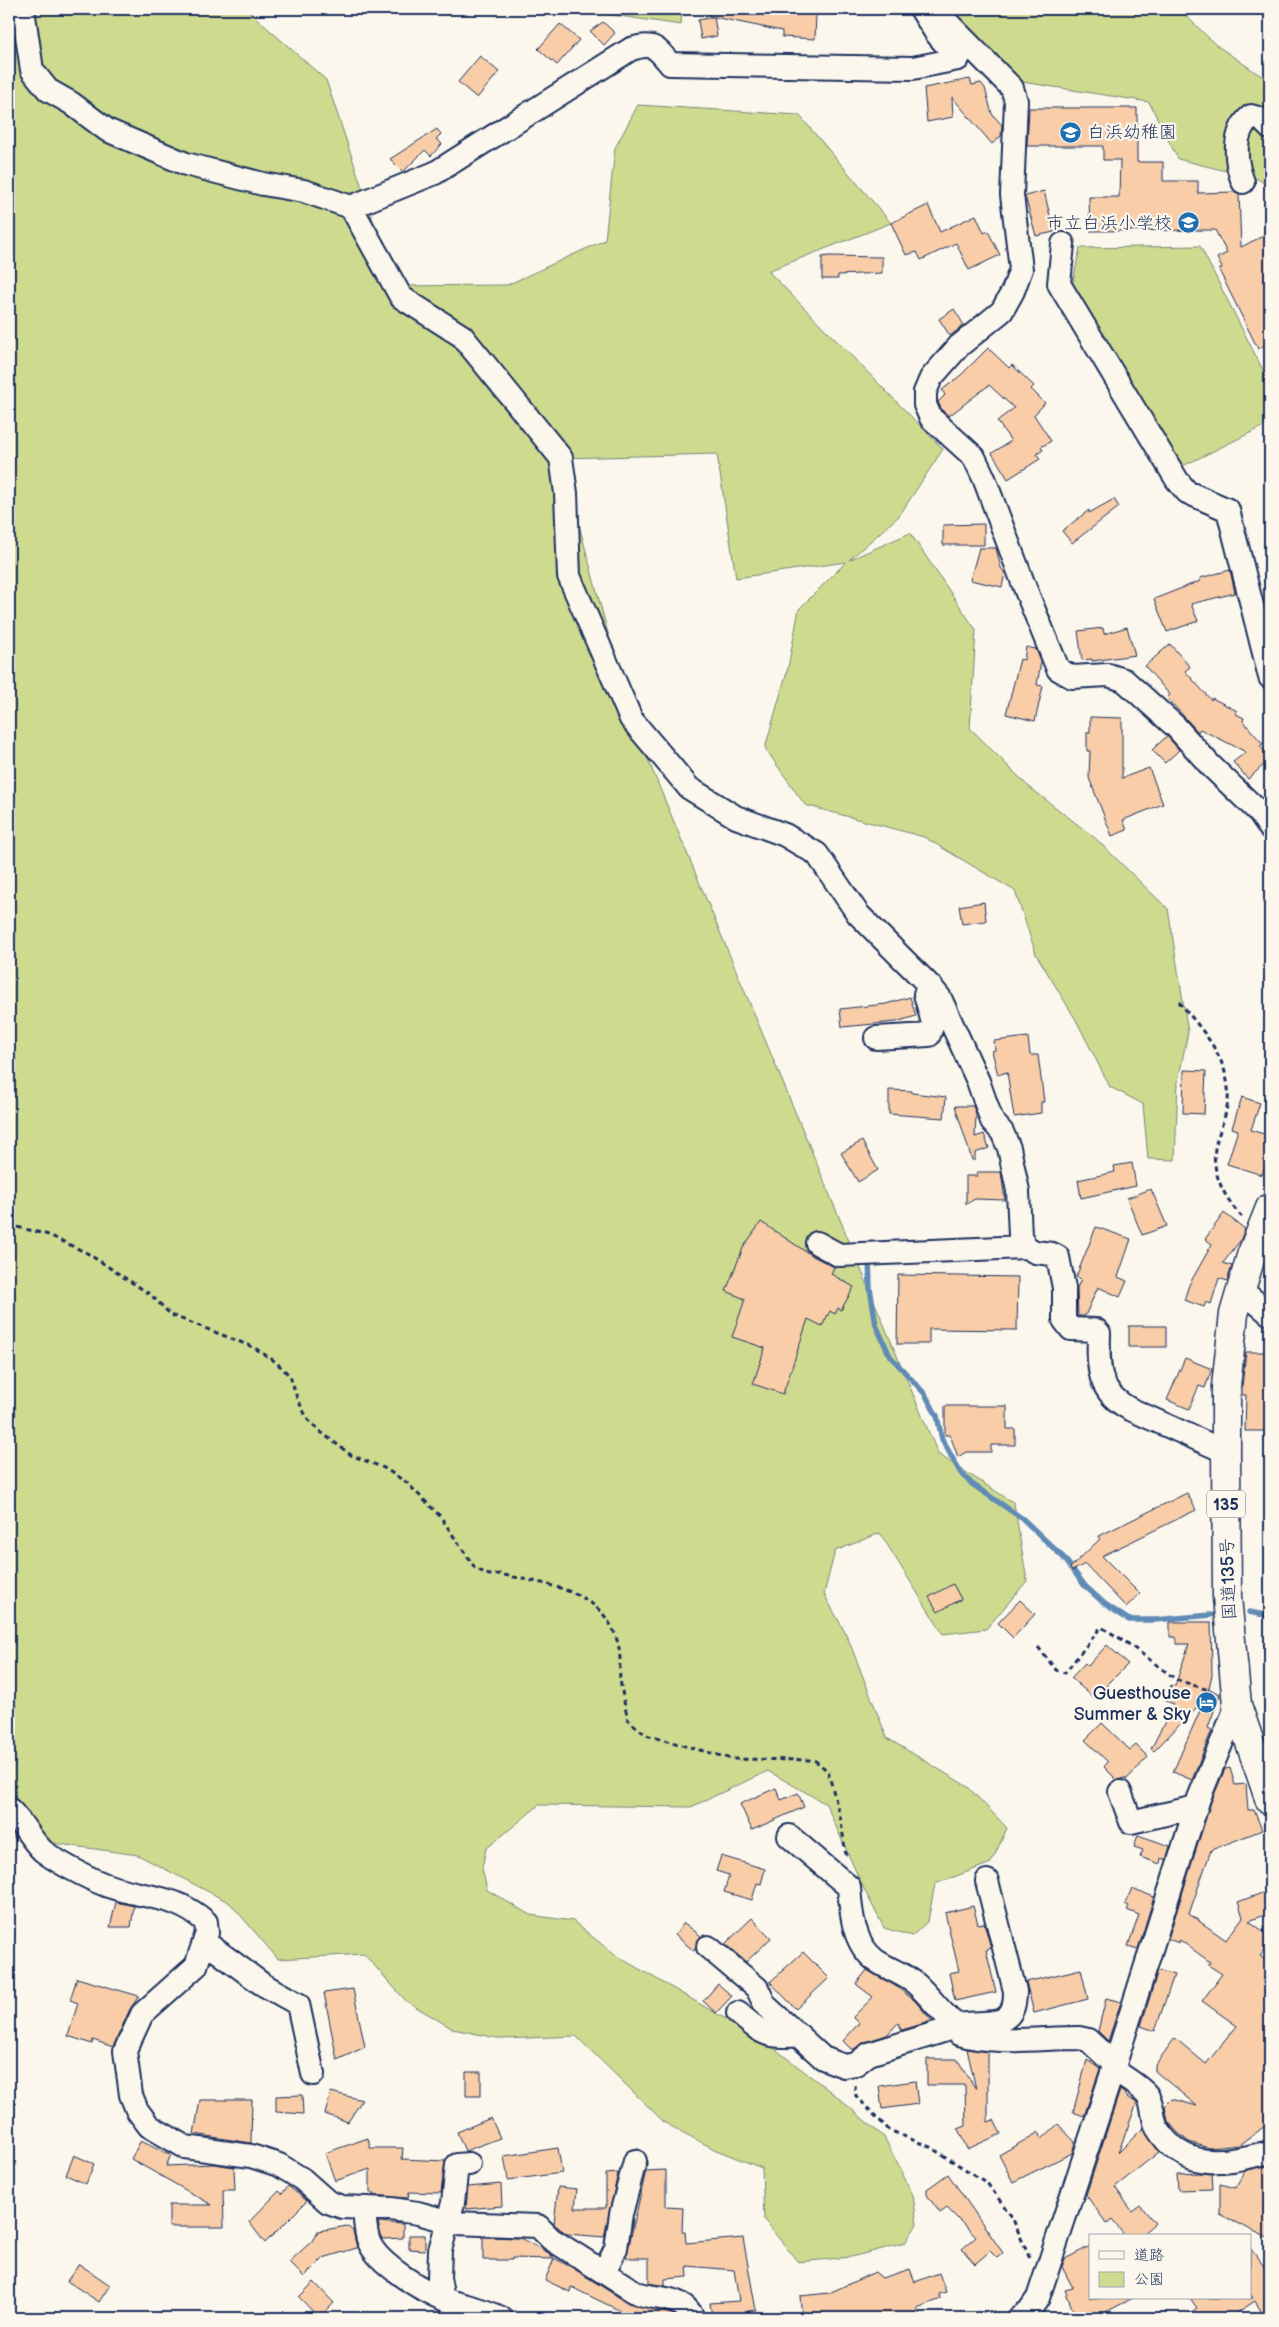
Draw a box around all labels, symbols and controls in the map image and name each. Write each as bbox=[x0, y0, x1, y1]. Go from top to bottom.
school or university icon: 白浜幼稚園 bbox=[1059, 120, 1083, 144]
place label: 白浜幼稚園 bbox=[1087, 122, 1177, 143]
school or university icon: 市立白浜小学校 bbox=[1176, 211, 1200, 235]
place label: 市立白浜小学校 bbox=[1046, 213, 1172, 234]
road number: 135 bbox=[1207, 1490, 1245, 1518]
street label: 国道135号 bbox=[1217, 1537, 1240, 1621]
place label: Guesthouse Summer & Sky bbox=[1074, 1683, 1192, 1725]
hotel icon: Guesthouse Summer & Sky bbox=[1195, 1691, 1219, 1715]
legend bbox=[1089, 2234, 1252, 2300]
text: 道路 bbox=[1134, 2246, 1164, 2265]
text: 公園 bbox=[1134, 2270, 1164, 2289]

